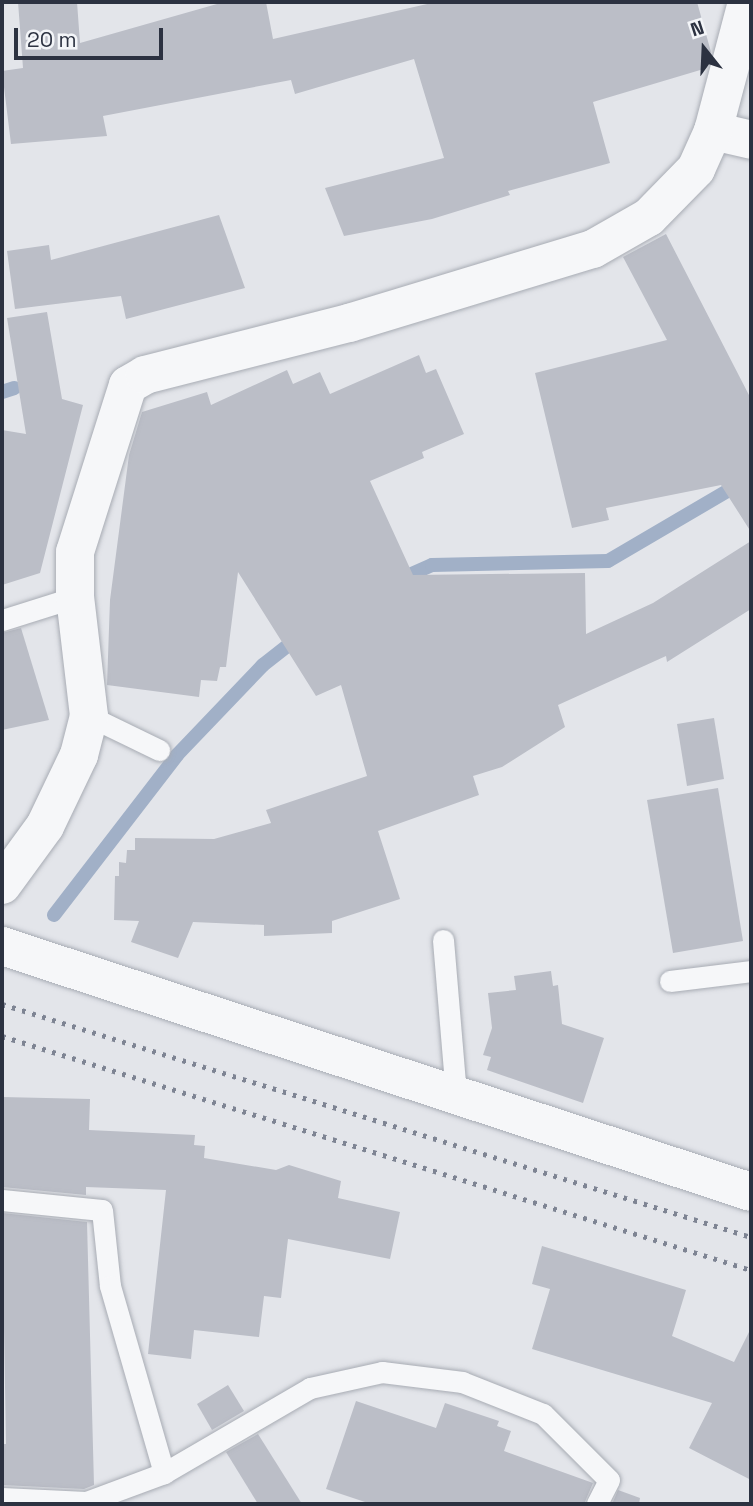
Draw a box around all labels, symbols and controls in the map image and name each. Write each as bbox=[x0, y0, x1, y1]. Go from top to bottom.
scale bar bbox=[18, 14, 166, 58]
north arrow bbox=[669, 14, 739, 84]
text: N bbox=[687, 15, 707, 42]
text: 20 m bbox=[27, 26, 77, 53]

